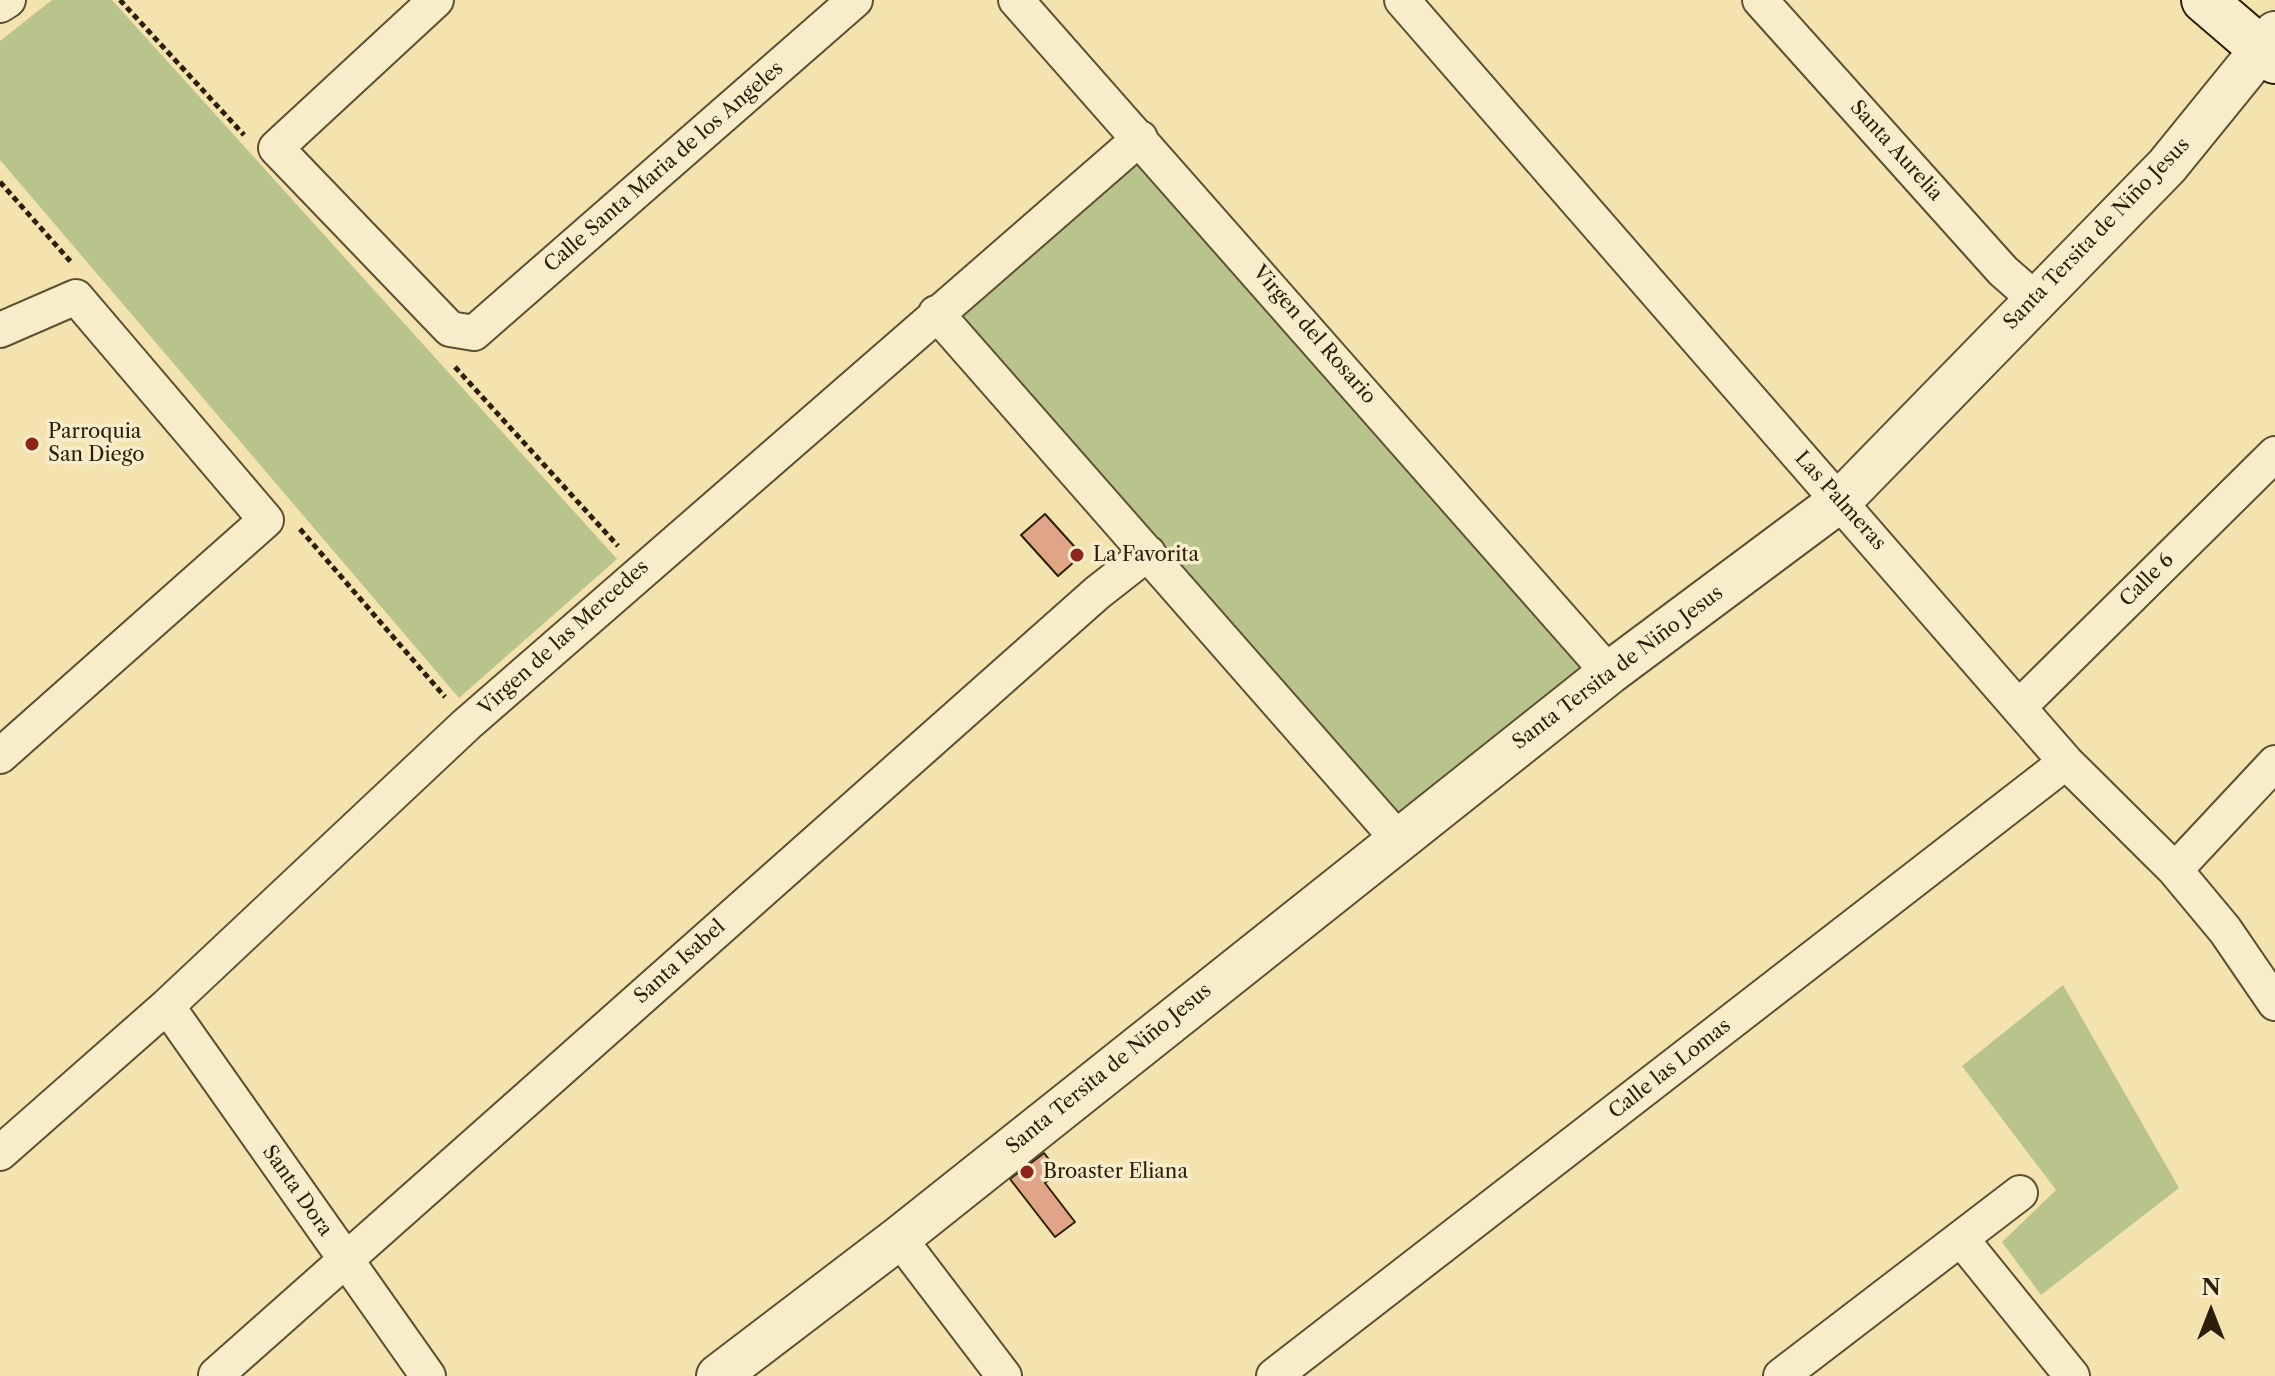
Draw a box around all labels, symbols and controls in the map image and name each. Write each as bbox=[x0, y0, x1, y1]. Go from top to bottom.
street label: Calle Santa Maria de los Angeles bbox=[540, 57, 788, 277]
street label: Santa Aurelia bbox=[1845, 96, 1947, 206]
street label: Santa Tersita de Niño Jesus bbox=[1999, 133, 2195, 335]
street label: Virgen del Rosario bbox=[1247, 261, 1381, 409]
place label: Parroquia San Diego bbox=[48, 420, 144, 467]
marker: Parroquia San Diego bbox=[23, 435, 41, 453]
street label: Las Palmeras bbox=[1789, 447, 1891, 555]
place label: La Favorita bbox=[1093, 543, 1199, 567]
marker: La Favorita bbox=[1068, 546, 1086, 564]
street label: Calle 6 bbox=[2115, 548, 2179, 612]
street label: Virgen de las Mercedes bbox=[474, 555, 654, 721]
street label: Santa Tersita de Niño Jesus bbox=[1508, 581, 1728, 755]
street label: Santa Isabel bbox=[630, 915, 730, 1009]
street label: Santa Tersita de Niño Jesus bbox=[1002, 979, 1216, 1159]
street label: Calle las Lomas bbox=[1604, 1014, 1736, 1124]
street label: Santa Dora bbox=[257, 1141, 337, 1241]
place label: Broaster Eliana bbox=[1043, 1160, 1188, 1184]
marker: Broaster Eliana bbox=[1018, 1163, 1036, 1181]
north arrow bbox=[2171, 1272, 2251, 1352]
text: N bbox=[2201, 1274, 2221, 1301]

